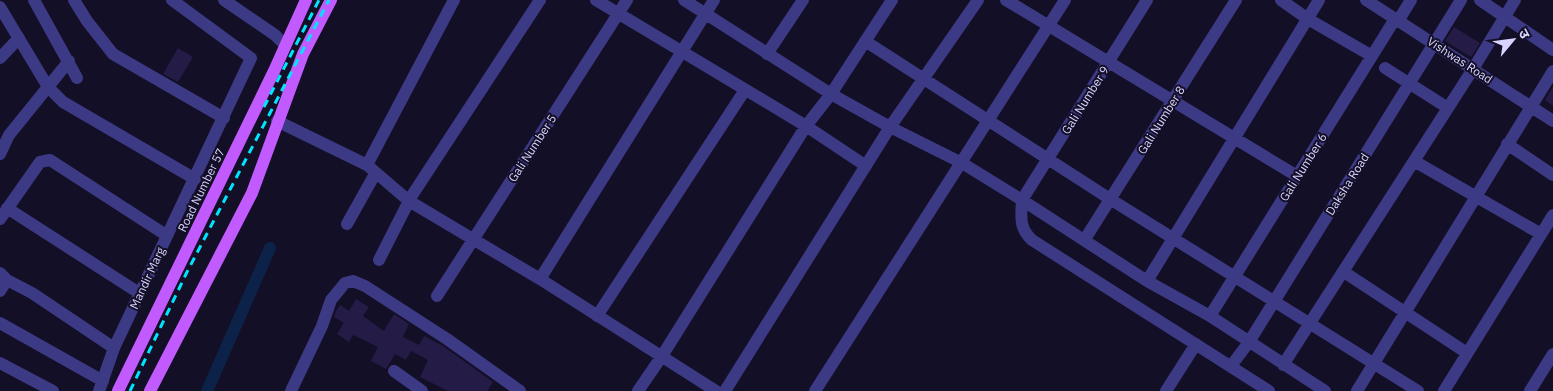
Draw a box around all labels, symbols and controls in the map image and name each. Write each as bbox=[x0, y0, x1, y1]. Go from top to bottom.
north arrow bbox=[1488, 15, 1538, 65]
text: उ bbox=[1515, 26, 1535, 42]
street label: Vishwas Road bbox=[1425, 33, 1495, 87]
street label: Gali Number 9 bbox=[1058, 63, 1112, 137]
street label: Gali Number 8 bbox=[1134, 83, 1188, 157]
street label: Gali Number 5 bbox=[505, 111, 559, 185]
street label: Gali Number 6 bbox=[1276, 130, 1330, 204]
street label: Road Number 57 bbox=[174, 146, 228, 234]
street label: Daksha Road bbox=[1322, 150, 1372, 218]
street label: Mandir Marg bbox=[126, 244, 168, 311]

